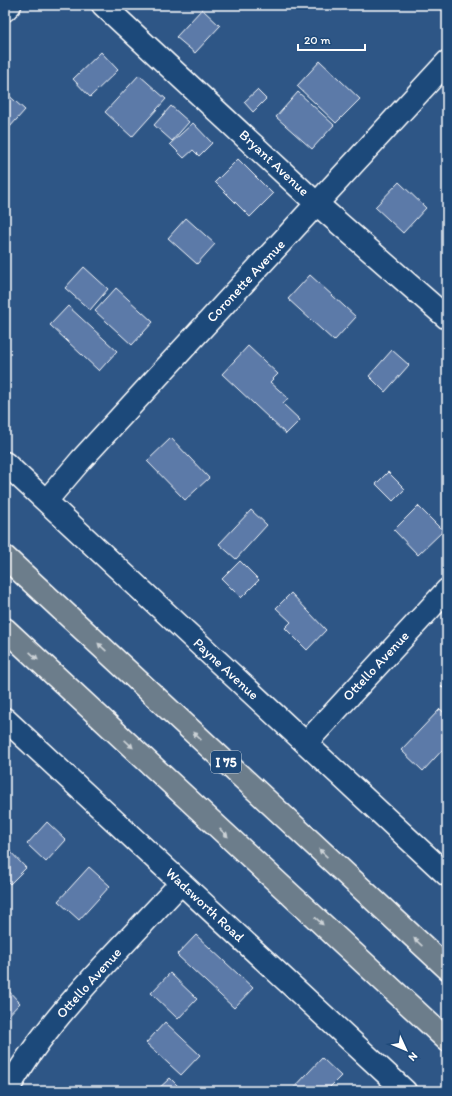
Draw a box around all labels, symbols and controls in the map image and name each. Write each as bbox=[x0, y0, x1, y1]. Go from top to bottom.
scale bar bbox=[298, 26, 365, 52]
text: 20 m bbox=[304, 33, 331, 47]
street label: Bryant Avenue bbox=[236, 126, 313, 200]
street label: Coronette Avenue bbox=[203, 236, 289, 326]
street label: Ottello Avenue bbox=[339, 627, 413, 705]
street label: Payne Avenue bbox=[190, 634, 262, 704]
one-way arrow bbox=[97, 642, 107, 652]
one-way arrow bbox=[28, 651, 39, 660]
one-way arrow bbox=[193, 732, 202, 741]
one-way arrow bbox=[124, 739, 134, 749]
road number: I 75 bbox=[211, 751, 241, 773]
one-way arrow bbox=[219, 828, 229, 837]
one-way arrow bbox=[318, 848, 328, 858]
street label: Wadsworth Road bbox=[162, 864, 248, 946]
one-way arrow bbox=[314, 916, 324, 926]
one-way arrow bbox=[413, 937, 424, 946]
street label: Ottello Avenue bbox=[53, 944, 125, 1022]
north arrow bbox=[386, 1030, 426, 1070]
text: N bbox=[406, 1049, 420, 1064]

